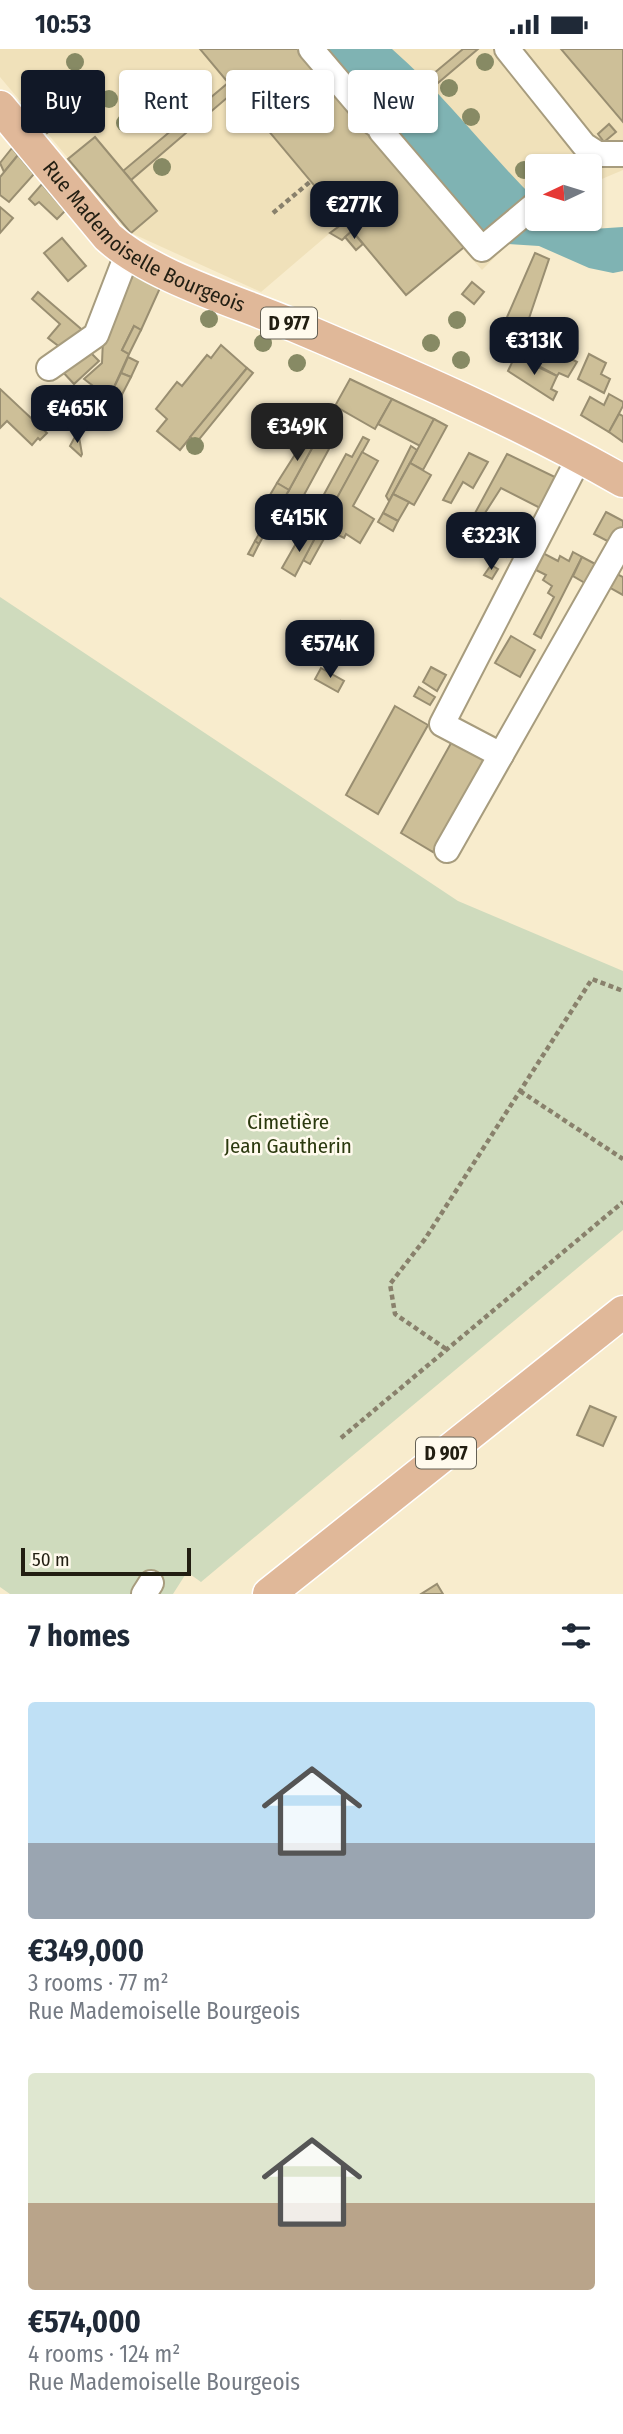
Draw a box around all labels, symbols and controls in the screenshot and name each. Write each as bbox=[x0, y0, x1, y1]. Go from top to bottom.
text: 10:53 bbox=[35, 9, 91, 40]
chip: Buy bbox=[21, 70, 105, 133]
chip: Rent bbox=[119, 70, 212, 133]
chip: Filters bbox=[226, 70, 334, 133]
chip: New bbox=[348, 70, 438, 133]
north arrow bbox=[525, 154, 602, 231]
map controls bbox=[525, 154, 602, 231]
street label: Rue Mademoiselle Bourgeois bbox=[37, 155, 249, 318]
pin: €277K bbox=[305, 181, 403, 241]
text: €277K bbox=[326, 190, 382, 218]
road number: D 977 bbox=[261, 307, 317, 339]
pin: €313K bbox=[485, 317, 583, 377]
text: €313K bbox=[506, 326, 562, 354]
pin: €465K bbox=[28, 385, 126, 445]
text: €465K bbox=[47, 394, 107, 422]
pin: €349K bbox=[248, 403, 346, 463]
text: €349K bbox=[267, 412, 327, 440]
pin: €415K bbox=[250, 495, 348, 554]
text: €415K bbox=[271, 503, 327, 531]
pin: €323K bbox=[442, 512, 540, 572]
text: €323K bbox=[462, 521, 520, 549]
pin: €574K bbox=[281, 621, 379, 680]
text: €574K bbox=[301, 629, 359, 657]
park label: Cimetière Jean Gautherin bbox=[224, 1109, 352, 1159]
road number: D 907 bbox=[416, 1437, 476, 1469]
scale bar bbox=[21, 1545, 191, 1577]
text: 50 m bbox=[32, 1548, 70, 1571]
icon: filters bbox=[557, 1617, 595, 1655]
text: 7 homes bbox=[28, 1618, 130, 1654]
icon: home bbox=[249, 1748, 375, 1874]
text: €349,000 bbox=[28, 1933, 144, 1969]
text: 3 rooms · 77 m² bbox=[28, 1969, 169, 1997]
text: Rue Mademoiselle Bourgeois bbox=[28, 1997, 300, 2025]
icon: home bbox=[249, 2119, 375, 2245]
text: €574,000 bbox=[28, 2304, 141, 2340]
text: 4 rooms · 124 m² bbox=[28, 2340, 180, 2368]
text: Rue Mademoiselle Bourgeois bbox=[28, 2368, 300, 2396]

